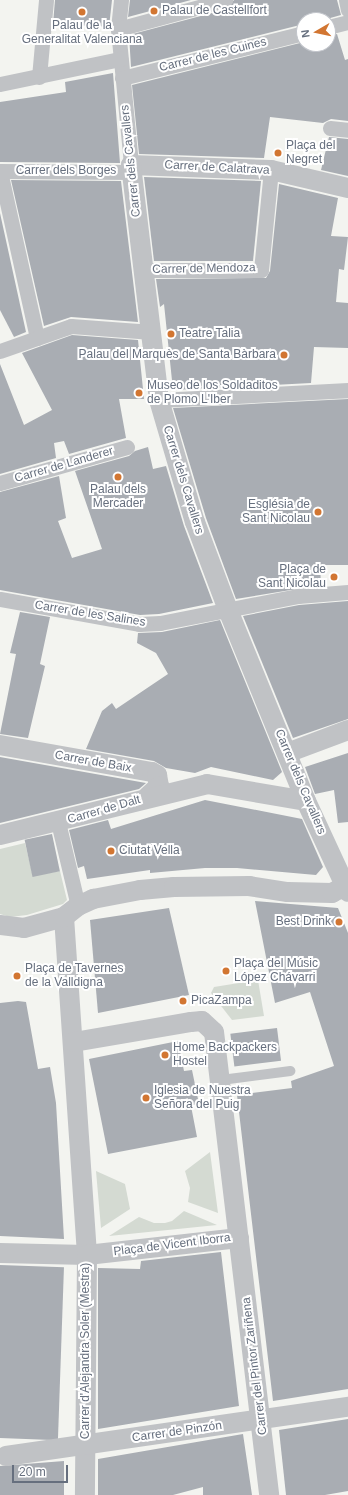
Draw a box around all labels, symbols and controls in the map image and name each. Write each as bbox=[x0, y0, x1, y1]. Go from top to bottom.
place label: Palau de Castellfort bbox=[162, 4, 267, 18]
marker: Palau de Castellfort bbox=[149, 6, 159, 16]
marker: Palau de la Generalitat Valenciana bbox=[77, 7, 87, 17]
north arrow bbox=[296, 12, 336, 52]
place label: Palau de la Generalitat Valenciana bbox=[22, 19, 142, 47]
text: N bbox=[299, 29, 312, 39]
street label: Carrer de les Cuines bbox=[158, 35, 268, 75]
street label: Carrer dels Cavallers bbox=[118, 104, 144, 218]
place label: Plaça del Negret bbox=[286, 139, 335, 167]
marker: Plaça del Negret bbox=[273, 148, 283, 158]
street label: Carrer de Calatrava bbox=[164, 158, 270, 178]
street label: Carrer dels Borges bbox=[16, 164, 116, 178]
street label: Carrer de Mendoza bbox=[152, 261, 256, 277]
place label: Teatre Talia bbox=[179, 327, 240, 341]
marker: Teatre Talia bbox=[166, 329, 176, 339]
place label: Palau del Marquès de Santa Bàrbara bbox=[79, 348, 276, 362]
marker: Palau del Marquès de Santa Bàrbara bbox=[279, 350, 289, 360]
place label: Museo de los Soldaditos de Plomo L'Iber bbox=[147, 379, 278, 407]
marker: Museo de los Soldaditos de Plomo L'Iber bbox=[134, 388, 144, 398]
street label: Carrer dels Cavallers bbox=[160, 424, 206, 536]
street label: Carrer de Landerer bbox=[13, 444, 115, 486]
marker: Palau dels Mercader bbox=[113, 472, 123, 482]
place label: Palau dels Mercader bbox=[90, 483, 146, 511]
place label: Església de Sant Nicolau bbox=[242, 498, 310, 526]
marker: Església de Sant Nicolau bbox=[313, 507, 323, 517]
place label: Plaça de Sant Nicolau bbox=[258, 563, 326, 591]
marker: Plaça de Sant Nicolau bbox=[329, 572, 339, 582]
street label: Carrer de les Salines bbox=[34, 598, 146, 630]
street label: Carrer dels Cavallers bbox=[271, 727, 329, 837]
street label: Carrer de Baix bbox=[54, 748, 132, 776]
street label: Carrer de Dalt bbox=[66, 793, 142, 827]
place label: Ciutat Vella bbox=[119, 844, 180, 858]
marker: Ciutat Vella bbox=[106, 846, 116, 856]
place label: Best Drink bbox=[276, 915, 331, 929]
marker: Best Drink bbox=[334, 917, 344, 927]
place label: Plaça del Músic López Chávarri bbox=[234, 957, 318, 985]
place label: Plaça de Tavernes de la Valldigna bbox=[25, 962, 124, 990]
marker: Plaça del Músic López Chávarri bbox=[221, 966, 231, 976]
marker: Plaça de Tavernes de la Valldigna bbox=[12, 971, 22, 981]
place label: PicaZampa bbox=[191, 994, 252, 1008]
marker: PicaZampa bbox=[178, 996, 188, 1006]
place label: Home Backpackers Hostel bbox=[173, 1041, 277, 1069]
marker: Home Backpackers Hostel bbox=[160, 1050, 170, 1060]
place label: Iglesia de Nuestra Señora del Puig bbox=[154, 1084, 251, 1112]
marker: Iglesia de Nuestra Señora del Puig bbox=[141, 1093, 151, 1103]
street label: Plaça de Vicent Iborra bbox=[113, 1231, 231, 1259]
street label: Carrer d'Alejandra Soler (Mestra) bbox=[79, 1263, 93, 1439]
street label: Carrer del Pintor Zariñena bbox=[239, 1296, 271, 1436]
street label: Carrer de Pinzón bbox=[131, 1419, 223, 1445]
scale bar bbox=[14, 1457, 70, 1483]
text: 20 m bbox=[19, 1465, 46, 1479]

